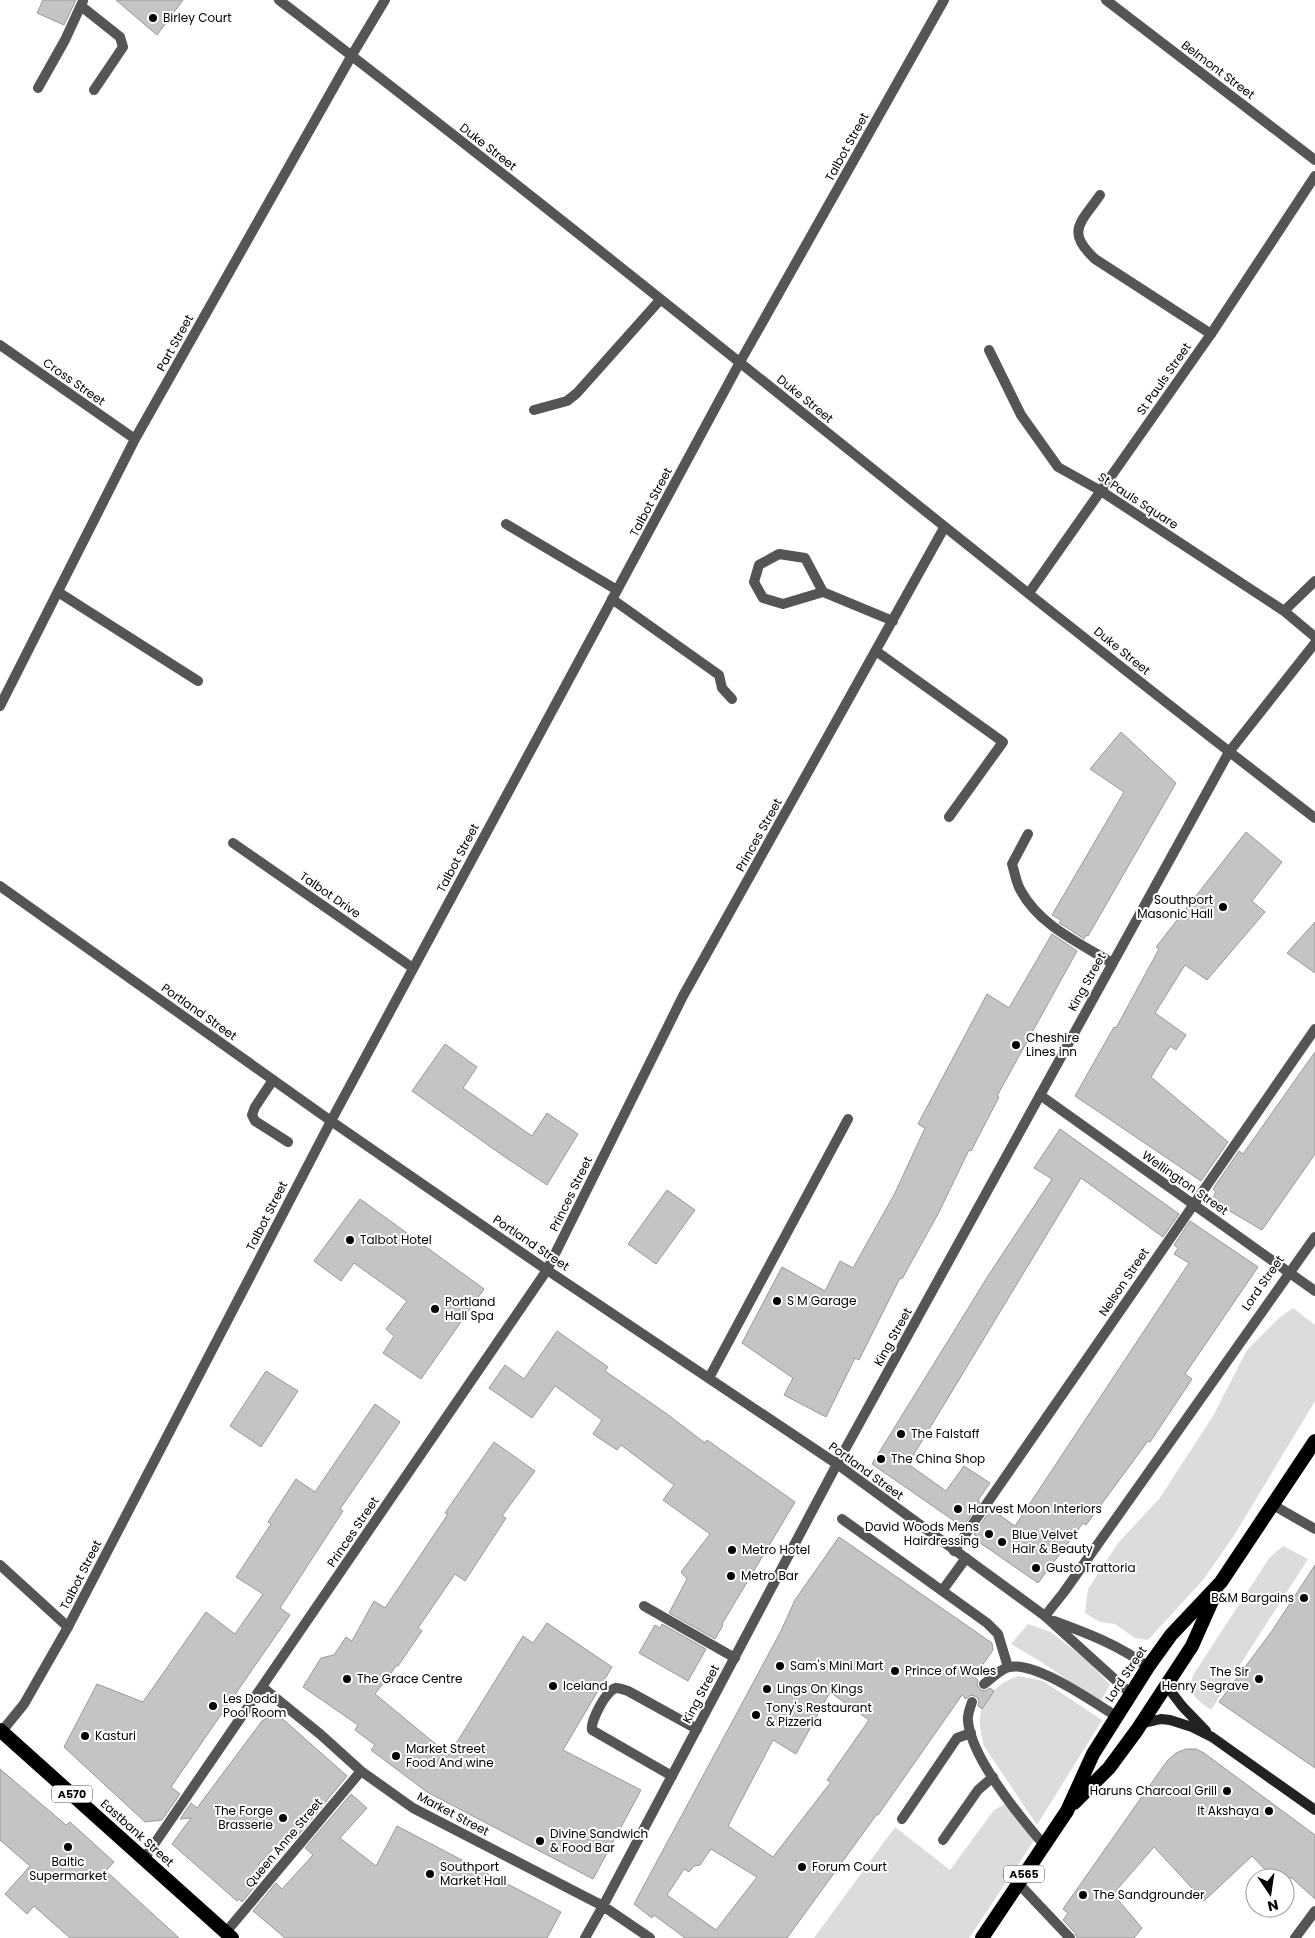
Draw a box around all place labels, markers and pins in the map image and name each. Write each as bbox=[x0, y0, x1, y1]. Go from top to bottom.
place label: Birley Court bbox=[163, 9, 232, 26]
marker: Birley Court bbox=[147, 12, 159, 24]
place label: Southport Masonic Hall bbox=[1137, 891, 1213, 922]
marker: Southport Masonic Hall bbox=[1217, 901, 1229, 913]
place label: Cheshire Lines inn bbox=[1026, 1029, 1079, 1060]
marker: Cheshire Lines inn bbox=[1010, 1039, 1022, 1051]
place label: Talbot Hotel bbox=[360, 1231, 432, 1248]
marker: Talbot Hotel bbox=[344, 1234, 356, 1246]
place label: S M Garage bbox=[787, 1292, 856, 1309]
place label: Portland Hall Spa bbox=[445, 1293, 495, 1324]
marker: S M Garage bbox=[771, 1295, 783, 1307]
marker: Portland Hall Spa bbox=[429, 1303, 441, 1315]
place label: The Falstaff bbox=[911, 1425, 980, 1442]
marker: The Falstaff bbox=[895, 1428, 907, 1440]
place label: The China Shop bbox=[891, 1450, 985, 1467]
marker: The China Shop bbox=[875, 1453, 887, 1465]
place label: Harvest Moon Interiors bbox=[968, 1500, 1102, 1517]
marker: Harvest Moon Interiors bbox=[952, 1503, 964, 1515]
place label: David Woods Mens Hairdressing bbox=[865, 1518, 979, 1549]
place label: Blue Velvet Hair & Beauty bbox=[1012, 1526, 1093, 1557]
marker: David Woods Mens Hairdressing bbox=[983, 1528, 995, 1540]
marker: Blue Velvet Hair & Beauty bbox=[996, 1536, 1008, 1548]
place label: Metro Hotel bbox=[742, 1541, 810, 1558]
marker: Metro Hotel bbox=[726, 1544, 738, 1556]
place label: Gusto Trattoria bbox=[1046, 1559, 1136, 1576]
marker: Gusto Trattoria bbox=[1030, 1562, 1042, 1574]
place label: Metro Bar bbox=[741, 1567, 799, 1584]
marker: Metro Bar bbox=[725, 1570, 737, 1582]
place label: B&M Bargains bbox=[1211, 1589, 1294, 1606]
marker: B&M Bargains bbox=[1298, 1592, 1310, 1604]
place label: Sam's Mini Mart bbox=[790, 1657, 883, 1674]
marker: Sam's Mini Mart bbox=[774, 1660, 786, 1672]
place label: Prince of Wales bbox=[905, 1662, 996, 1679]
place label: The Sir Henry Segrave bbox=[1162, 1663, 1250, 1694]
marker: Prince of Wales bbox=[889, 1665, 901, 1677]
place label: The Grace Centre bbox=[357, 1670, 462, 1687]
marker: The Grace Centre bbox=[341, 1673, 353, 1685]
marker: The Sir Henry Segrave bbox=[1253, 1673, 1265, 1685]
place label: Iceland bbox=[563, 1677, 608, 1694]
marker: Iceland bbox=[547, 1680, 559, 1692]
place label: Lings On Kings bbox=[777, 1680, 863, 1697]
marker: Lings On Kings bbox=[761, 1683, 773, 1695]
place label: Les Dodd Pool Room bbox=[223, 1690, 286, 1721]
place label: Tony's Restaurant & Pizzeria bbox=[766, 1699, 872, 1730]
marker: Les Dodd Pool Room bbox=[207, 1700, 219, 1712]
marker: Tony's Restaurant & Pizzeria bbox=[750, 1709, 762, 1721]
place label: Kasturi bbox=[95, 1727, 136, 1744]
marker: Kasturi bbox=[79, 1730, 91, 1742]
place label: Market Street Food And wine bbox=[406, 1740, 494, 1771]
marker: Market Street Food And wine bbox=[390, 1750, 402, 1762]
place label: Haruns Charcoal Grill bbox=[1090, 1782, 1217, 1799]
marker: Haruns Charcoal Grill bbox=[1221, 1785, 1233, 1797]
place label: The Forge Brasserie bbox=[214, 1802, 273, 1833]
place label: It Akshaya bbox=[1197, 1802, 1259, 1819]
marker: It Akshaya bbox=[1263, 1805, 1275, 1817]
marker: The Forge Brasserie bbox=[277, 1812, 289, 1824]
place label: Divine Sandwich & Food Bar bbox=[550, 1825, 648, 1856]
marker: Divine Sandwich & Food Bar bbox=[534, 1835, 546, 1847]
marker: Baltic Supermarket bbox=[62, 1841, 74, 1853]
place label: Baltic Supermarket bbox=[29, 1853, 107, 1884]
place label: Southport Market Hall bbox=[440, 1858, 506, 1889]
place label: Forum Court bbox=[812, 1858, 887, 1875]
marker: Forum Court bbox=[796, 1861, 808, 1873]
marker: Southport Market Hall bbox=[424, 1868, 436, 1880]
place label: The Sandgrounder bbox=[1093, 1886, 1205, 1903]
marker: The Sandgrounder bbox=[1077, 1889, 1089, 1901]

